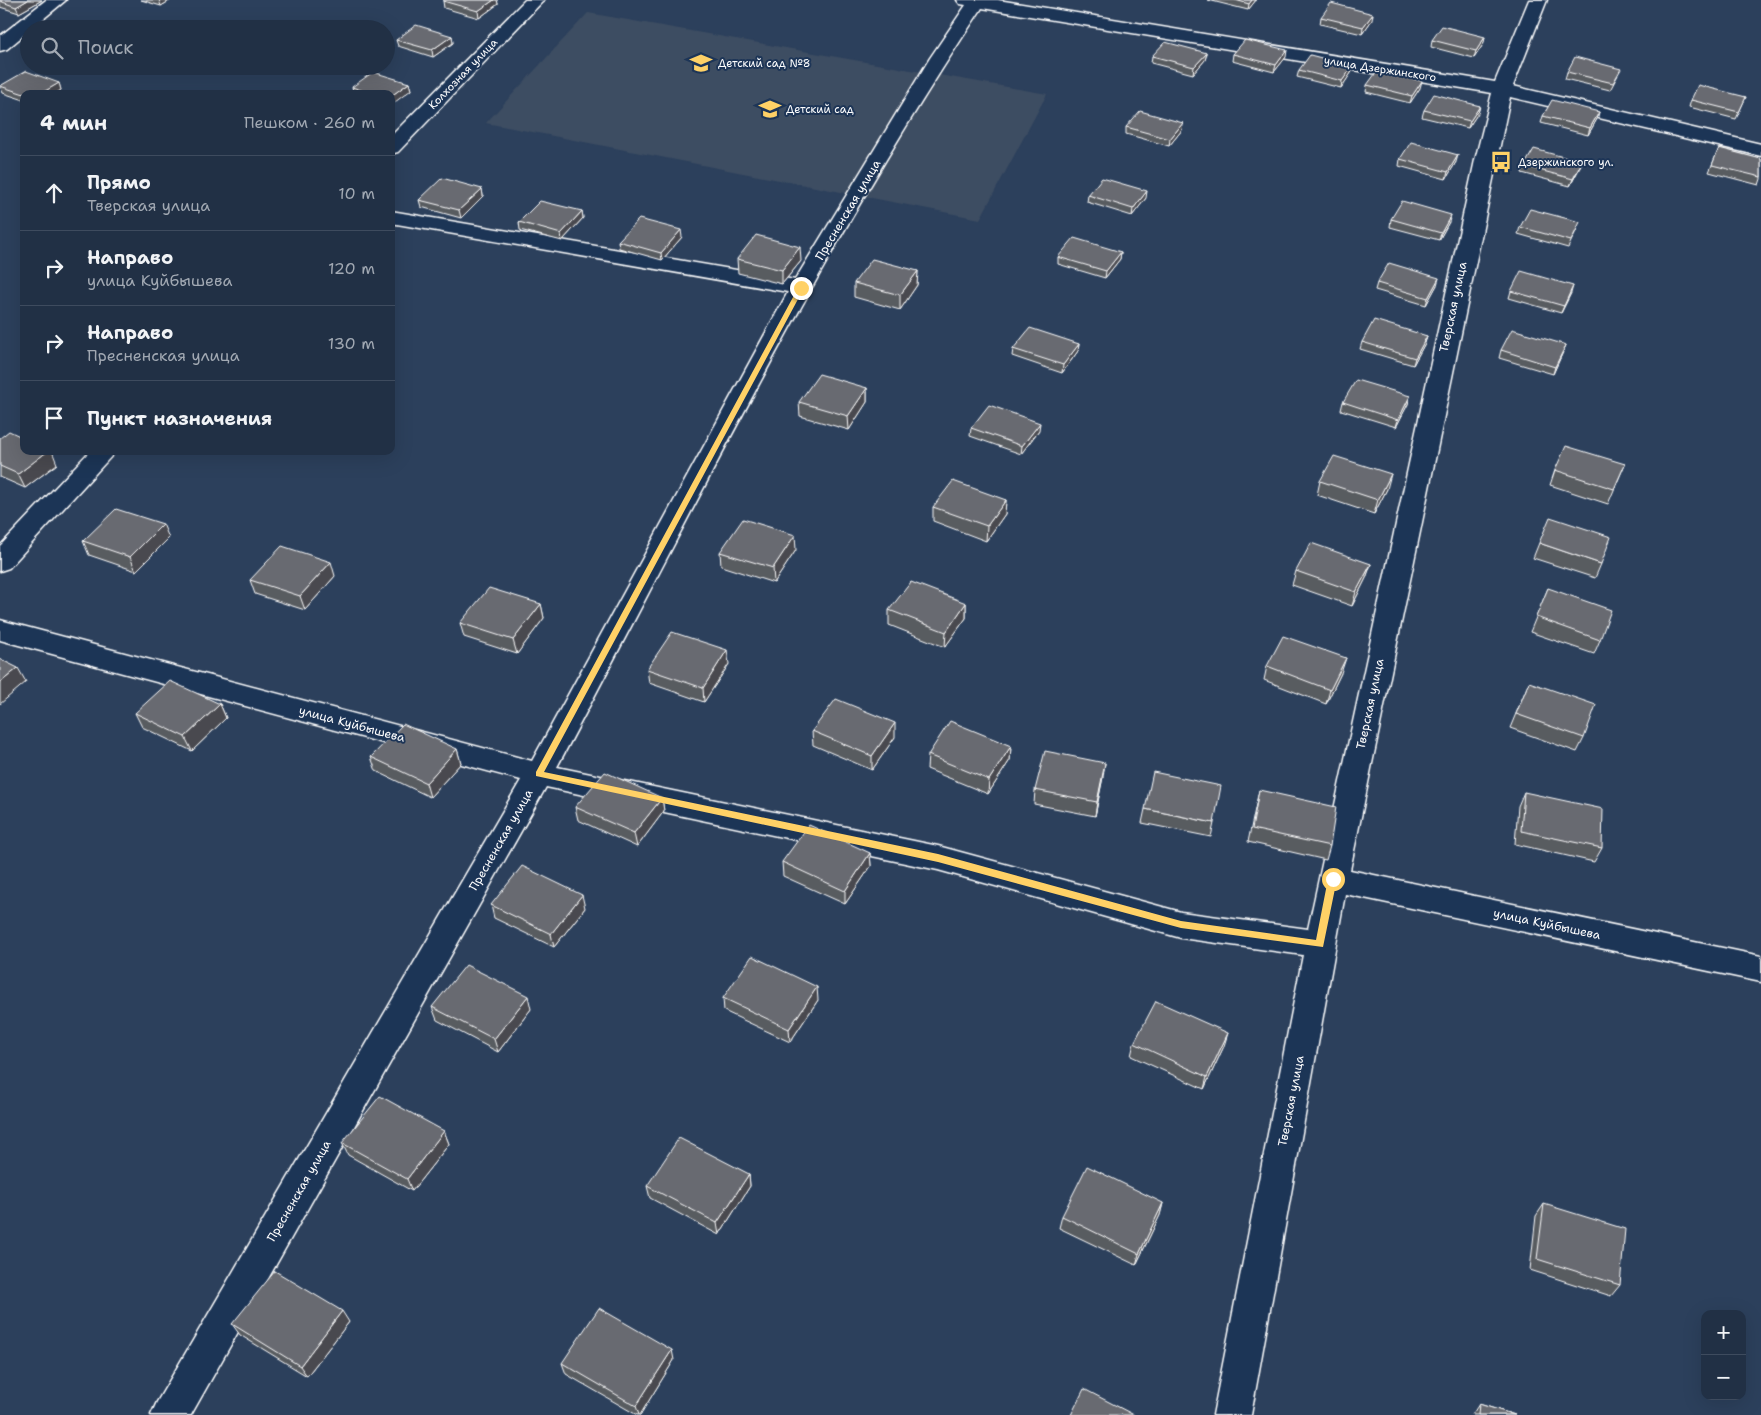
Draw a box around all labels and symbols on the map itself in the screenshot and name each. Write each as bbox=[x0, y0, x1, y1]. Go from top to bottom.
street label: Колхозная улица bbox=[425, 35, 501, 113]
school or university icon: Детский сад №8 bbox=[688, 50, 714, 76]
street label: улица Дзержинского bbox=[1323, 53, 1438, 85]
place label: Детский сад №8 bbox=[718, 56, 811, 71]
school or university icon: Детский сад bbox=[757, 96, 783, 122]
place label: Детский сад bbox=[786, 102, 854, 117]
bus stop icon: Дзержинского ул. bbox=[1488, 149, 1514, 175]
place label: Дзержинского ул. bbox=[1518, 155, 1614, 170]
street label: Пресненская улица bbox=[812, 156, 885, 263]
street label: Тверская улица bbox=[1436, 260, 1471, 354]
route end bbox=[790, 277, 813, 300]
street label: Тверская улица bbox=[1353, 657, 1388, 751]
street label: улица Куйбышева bbox=[297, 702, 407, 746]
street label: Пресненская улица bbox=[465, 786, 537, 894]
route start bbox=[1322, 868, 1345, 891]
street label: улица Куйбышева bbox=[1492, 905, 1603, 943]
street label: Тверская улица bbox=[1274, 1054, 1308, 1148]
street label: Пресненская улица bbox=[263, 1137, 335, 1245]

